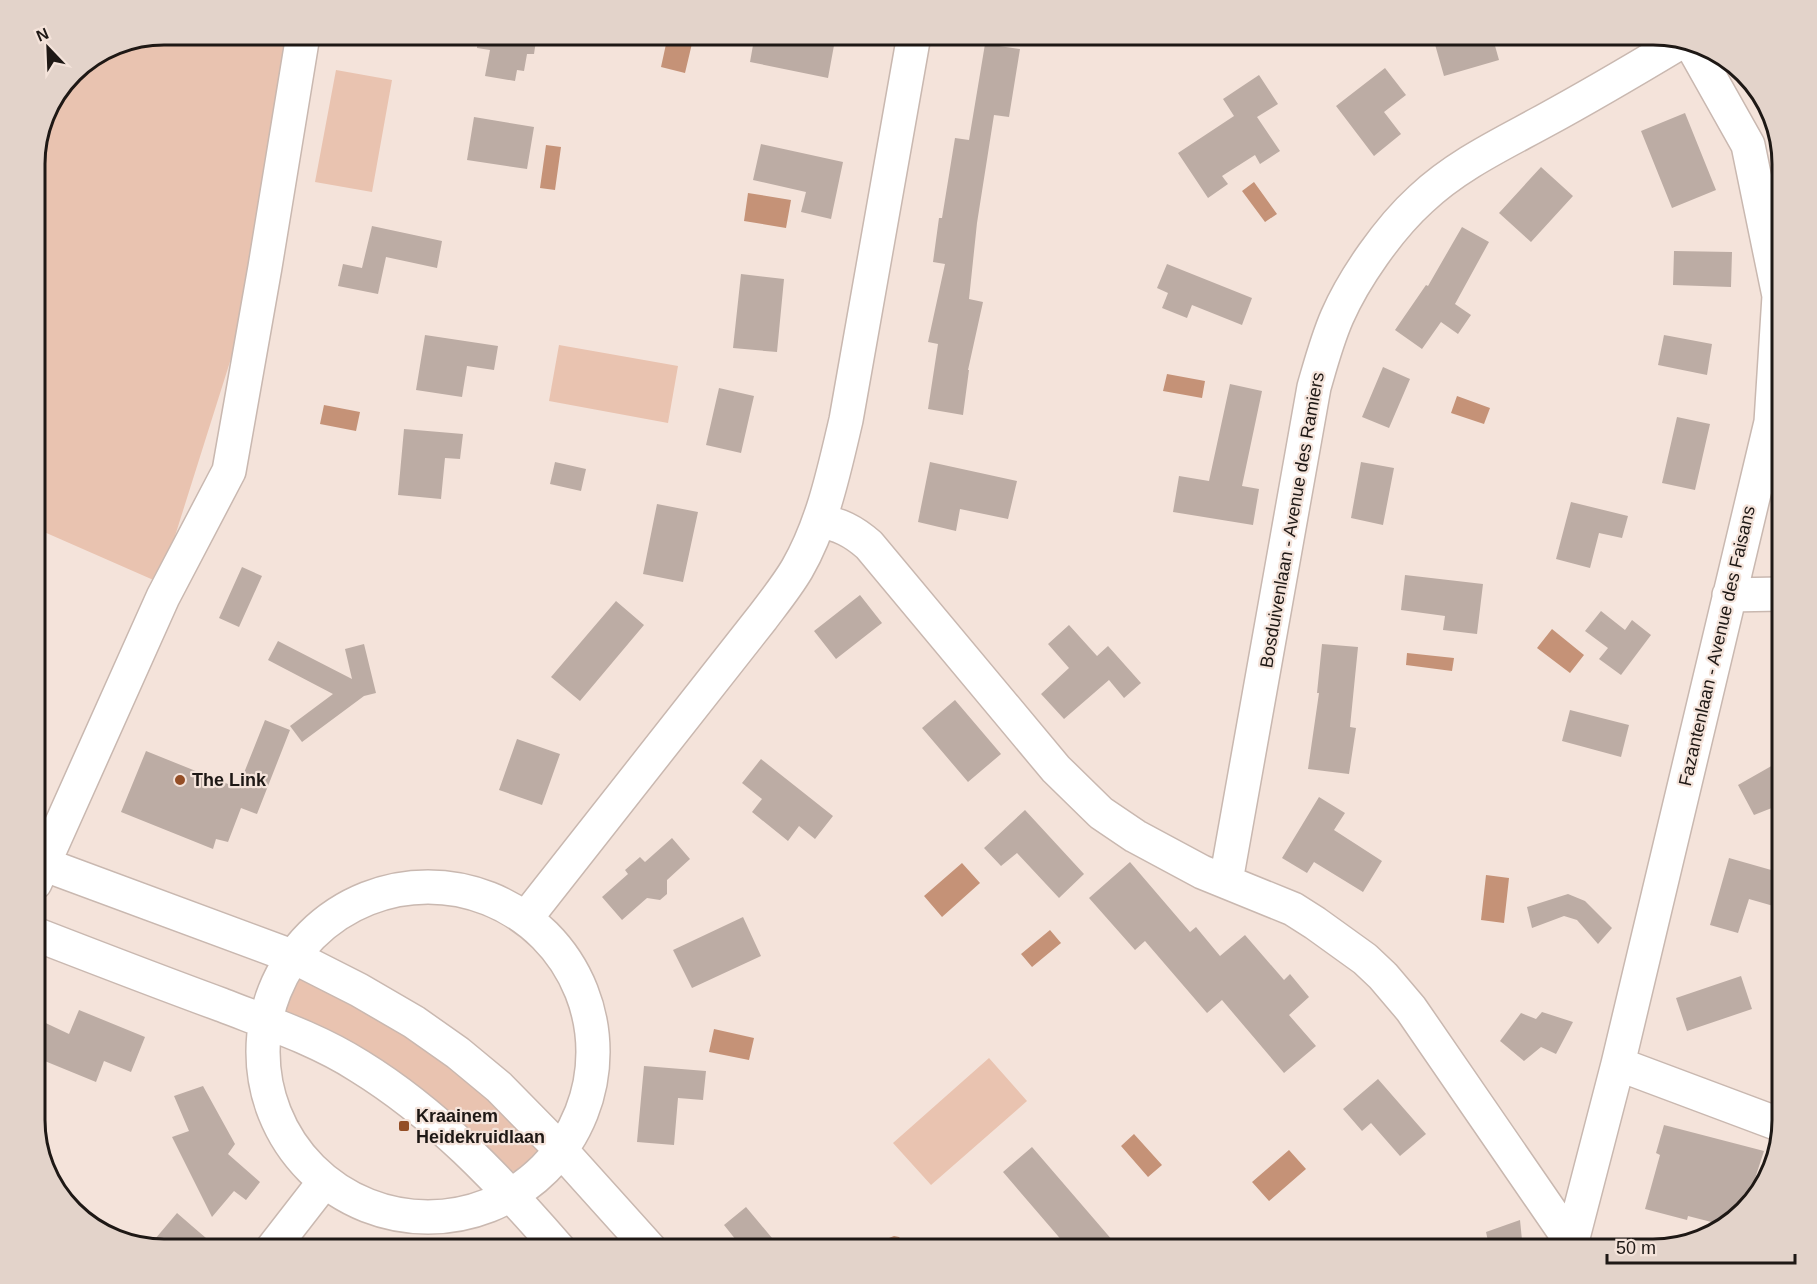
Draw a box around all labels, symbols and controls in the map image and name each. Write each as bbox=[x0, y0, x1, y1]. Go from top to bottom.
north arrow bbox=[18, 18, 78, 78]
text: N bbox=[34, 25, 51, 45]
street label: Bosduivenlaan - Avenue des Ramiers bbox=[1256, 371, 1328, 669]
street label: Fazantenlaan - Avenue des Faisans bbox=[1675, 504, 1759, 788]
place label: The Link bbox=[192, 770, 267, 790]
marker: The Link bbox=[173, 773, 187, 787]
place label: Kraainem Heidekruidlaan bbox=[416, 1106, 545, 1147]
marker: Kraainem Heidekruidlaan bbox=[397, 1119, 411, 1133]
scale bar bbox=[1607, 1227, 1794, 1265]
text: 50 m bbox=[1616, 1238, 1656, 1258]

